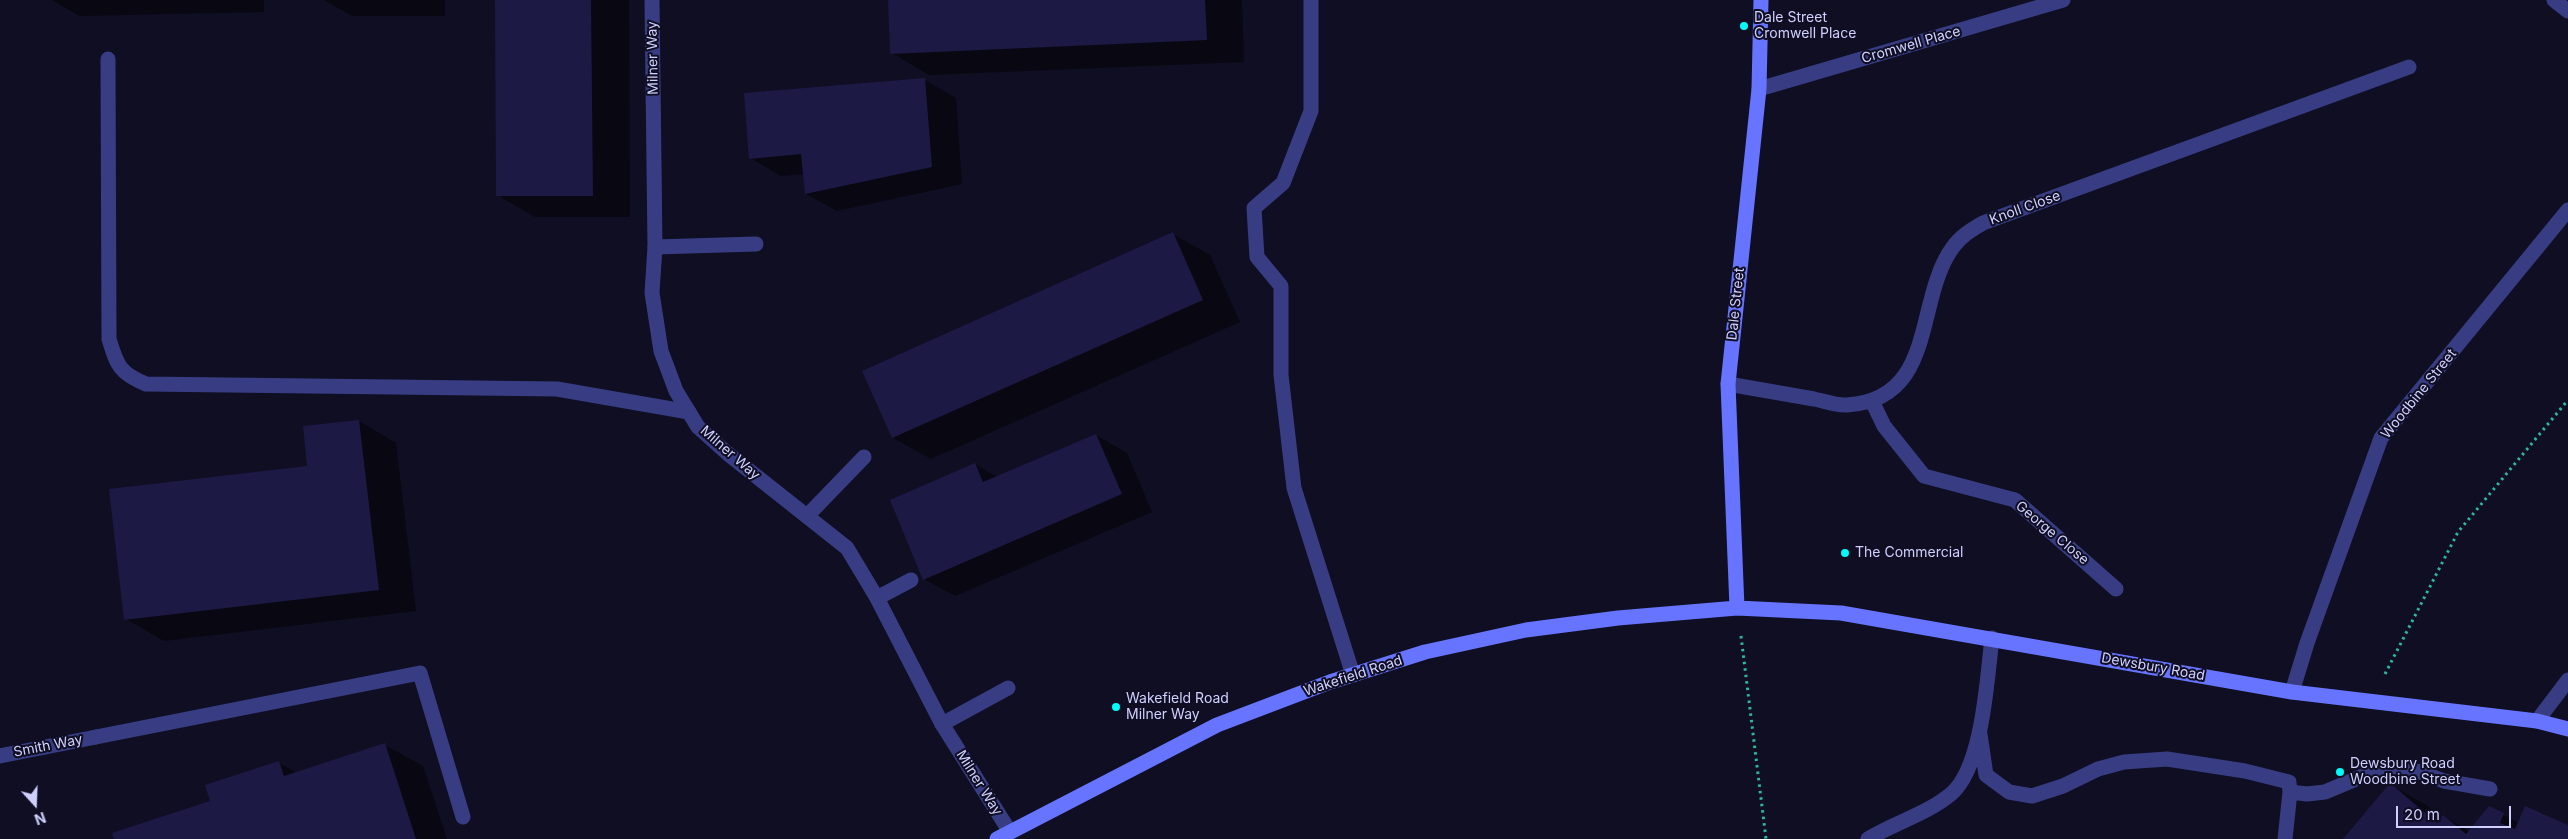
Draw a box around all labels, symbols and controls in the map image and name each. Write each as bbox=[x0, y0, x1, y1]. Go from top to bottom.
place label: Dale Street Cromwell Place bbox=[1754, 10, 1856, 42]
marker: Dale Street Cromwell Place bbox=[1738, 20, 1750, 32]
street label: Milner Way bbox=[644, 21, 662, 95]
street label: Cromwell Place bbox=[1859, 23, 1963, 67]
street label: Knoll Close bbox=[1987, 187, 2063, 229]
street label: Dale Street bbox=[1724, 267, 1748, 341]
street label: Woodbine Street bbox=[2378, 346, 2460, 442]
street label: Milner Way bbox=[697, 422, 763, 484]
street label: George Close bbox=[2012, 498, 2092, 568]
place label: The Commercial bbox=[1855, 545, 1963, 561]
marker: The Commercial bbox=[1839, 547, 1851, 559]
street label: Dewsbury Road bbox=[2100, 650, 2206, 684]
street label: Wakefield Road bbox=[1301, 652, 1405, 700]
place label: Wakefield Road Milner Way bbox=[1126, 691, 1229, 724]
marker: Wakefield Road Milner Way bbox=[1110, 701, 1122, 713]
street label: Smith Way bbox=[12, 731, 84, 761]
street label: Milner Way bbox=[952, 747, 1006, 819]
place label: Dewsbury Road Woodbine Street bbox=[2350, 756, 2460, 789]
marker: Dewsbury Road Woodbine Street bbox=[2334, 766, 2346, 778]
north arrow bbox=[10, 779, 60, 829]
scale bar bbox=[2398, 796, 2513, 828]
text: 20 m bbox=[2404, 805, 2440, 824]
text: N bbox=[32, 809, 48, 828]

